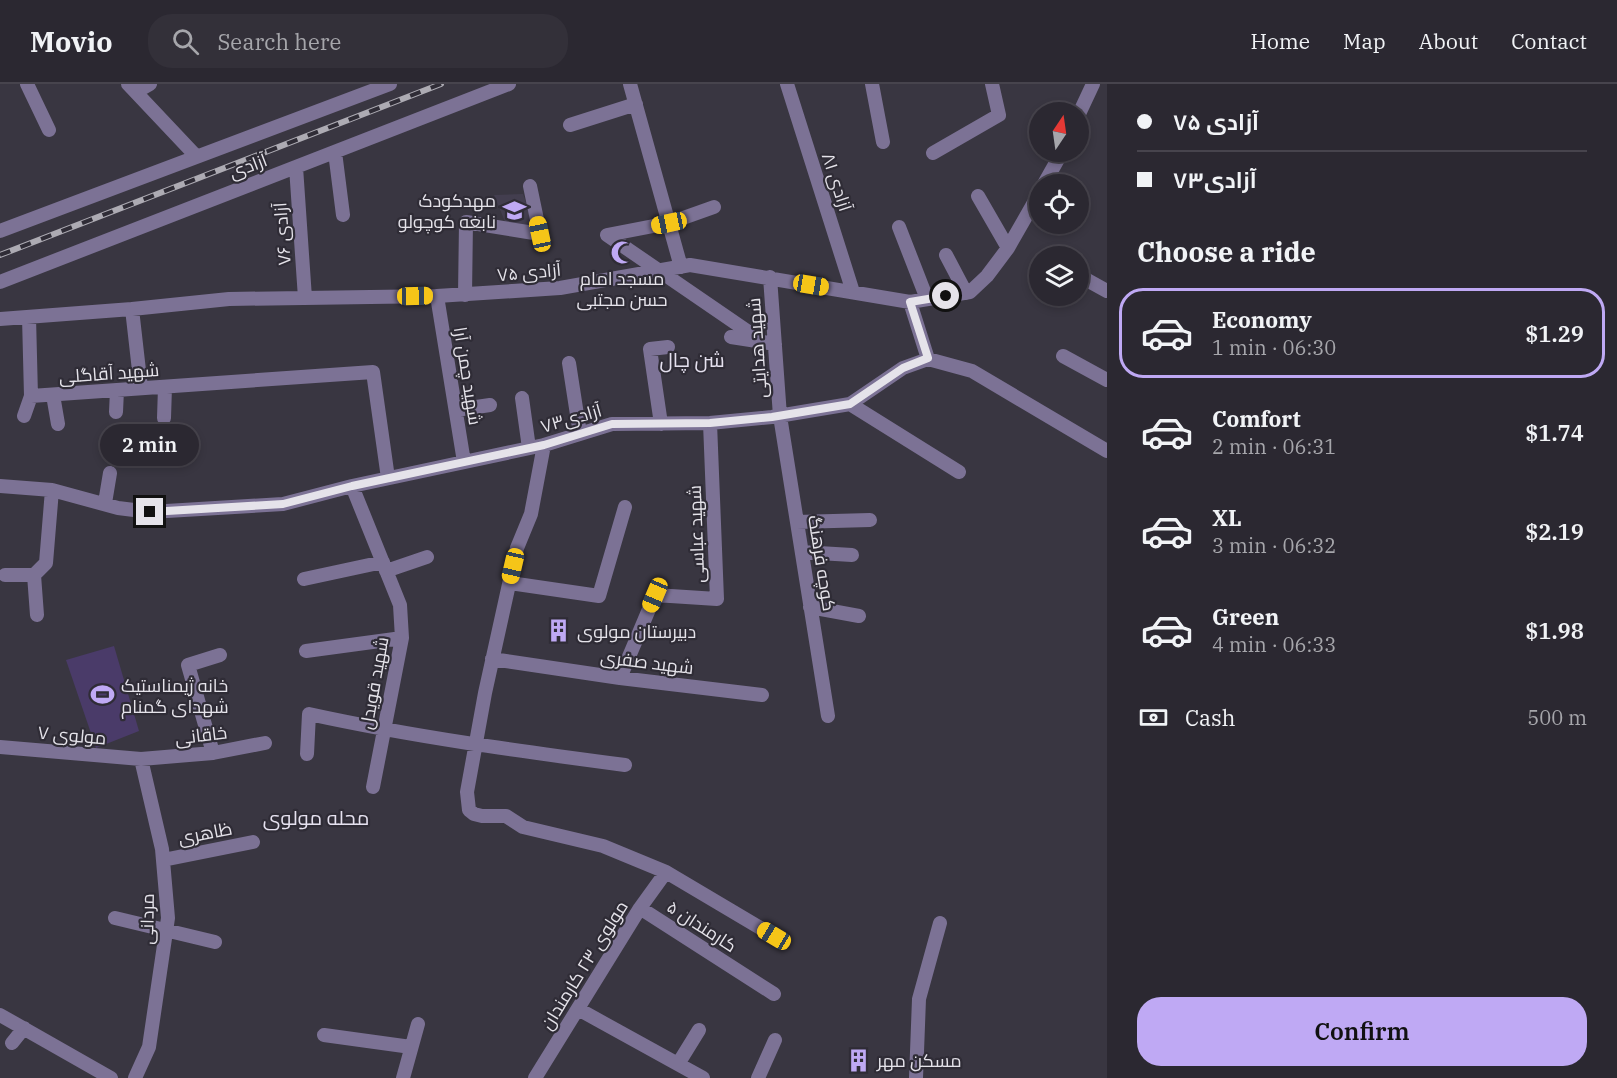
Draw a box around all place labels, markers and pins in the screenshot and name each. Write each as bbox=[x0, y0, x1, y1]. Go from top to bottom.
place label: مهدکودک نابغه کوچولو bbox=[398, 189, 496, 234]
school or university icon: مهدکودک نابغه کوچولو bbox=[501, 197, 527, 223]
mosque icon: مسجد امام حسن مجتبی bbox=[609, 239, 635, 265]
place label: مسجد امام حسن مجتبی bbox=[577, 267, 667, 311]
building icon: دبیرستان مولوی bbox=[546, 618, 572, 644]
place label: دبیرستان مولوی bbox=[577, 620, 696, 643]
place label: خانه ژیمناستیک شهدای گمنام bbox=[121, 674, 229, 719]
sports icon: خانه ژیمناستیک شهدای گمنام bbox=[90, 682, 116, 708]
building icon: مسکن مهر bbox=[846, 1047, 872, 1073]
place label: مسکن مهر bbox=[876, 1049, 961, 1072]

